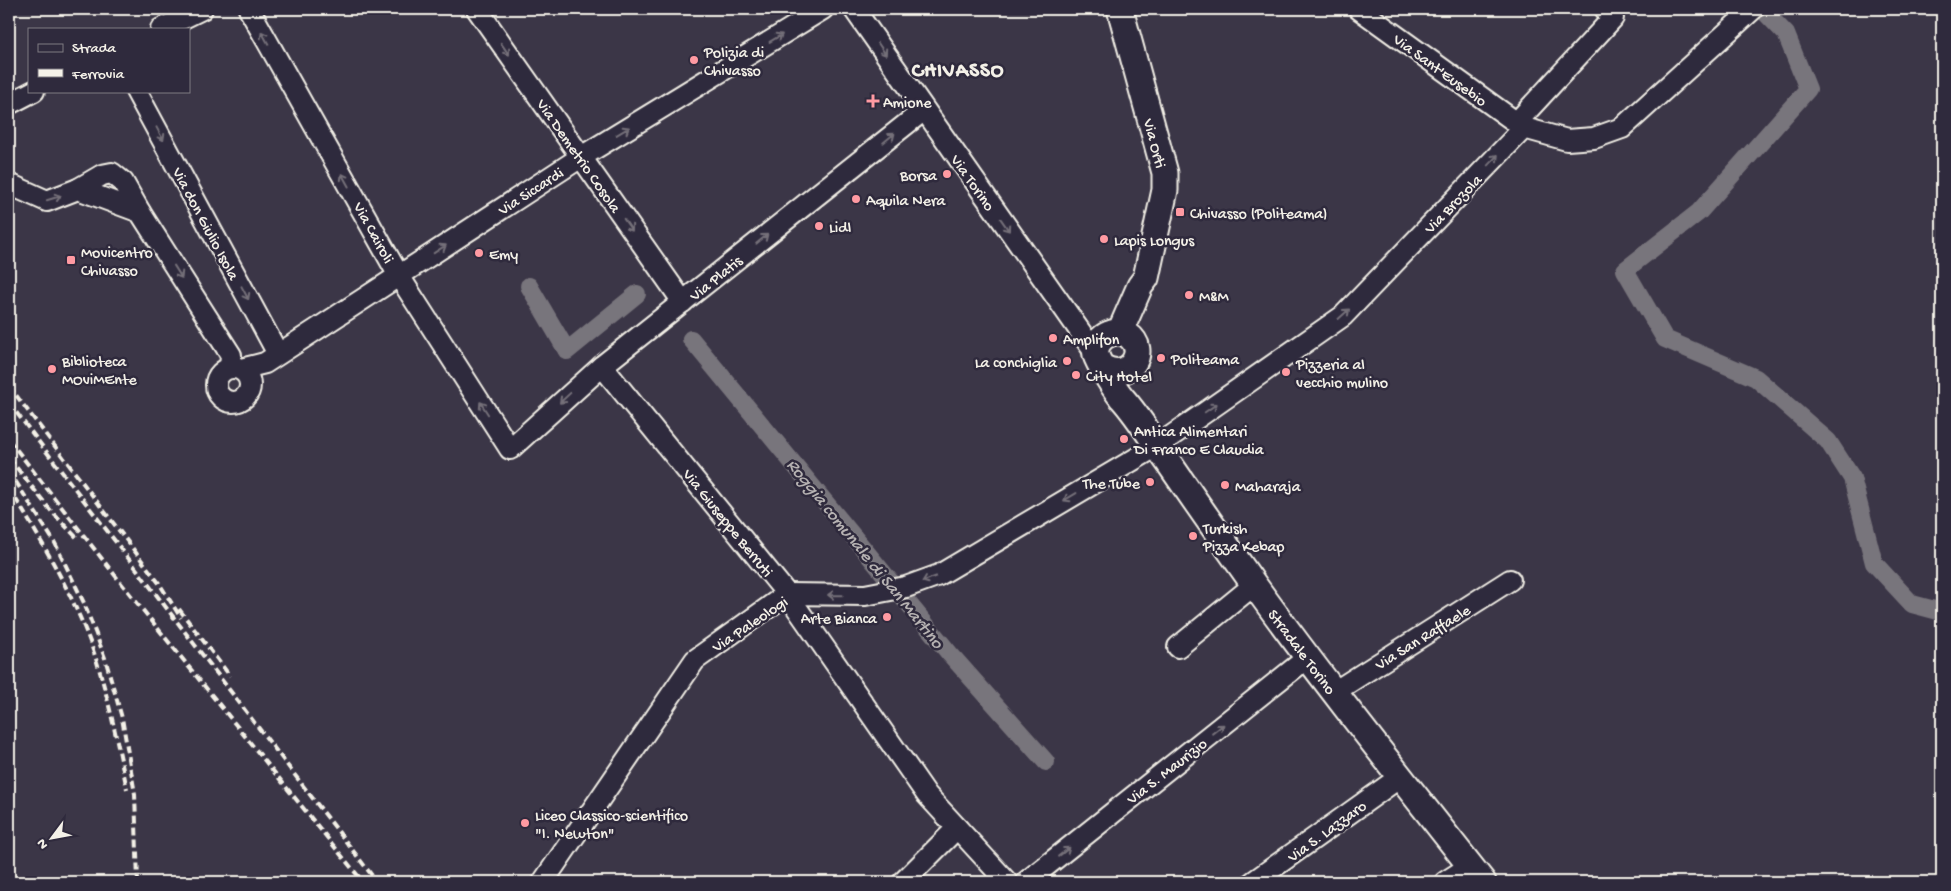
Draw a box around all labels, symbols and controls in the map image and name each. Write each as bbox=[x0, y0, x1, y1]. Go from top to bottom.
legend bbox=[28, 28, 190, 92]
one-way arrow bbox=[260, 31, 270, 46]
street label: Via Sant'Eusebio bbox=[1387, 31, 1490, 112]
one-way arrow bbox=[769, 32, 783, 42]
text: Strada bbox=[72, 40, 117, 58]
one-way arrow bbox=[500, 41, 510, 55]
one-way arrow bbox=[877, 42, 887, 56]
place label: Polizia di Chivasso bbox=[703, 45, 764, 82]
marker: Polizia di Chivasso bbox=[688, 54, 700, 66]
district label: CHIVASSO bbox=[911, 60, 1004, 85]
text: Ferrovia bbox=[71, 66, 125, 84]
marker: Amione bbox=[867, 95, 879, 107]
place label: Amione bbox=[883, 95, 932, 114]
street label: Via Demetrio Cosola bbox=[530, 96, 624, 219]
street label: Via Orti bbox=[1137, 116, 1168, 171]
one-way arrow bbox=[155, 126, 165, 141]
one-way arrow bbox=[615, 126, 629, 136]
one-way arrow bbox=[882, 132, 895, 143]
street label: Via Torino bbox=[944, 151, 997, 216]
one-way arrow bbox=[1487, 153, 1499, 166]
street label: Via don Giulio Isola bbox=[166, 164, 242, 285]
street label: Via Siccardi bbox=[495, 165, 568, 222]
place label: Borsa bbox=[899, 168, 938, 187]
marker: Borsa bbox=[941, 168, 953, 180]
street label: Via Brozola bbox=[1421, 171, 1488, 240]
one-way arrow bbox=[340, 172, 350, 187]
one-way arrow bbox=[46, 192, 62, 202]
marker: Aquila Nera bbox=[850, 193, 862, 205]
place label: Aquila Nera bbox=[866, 193, 947, 212]
street label: Via Cairoli bbox=[347, 199, 396, 268]
marker: Chivasso (Politeama) bbox=[1174, 206, 1186, 218]
place label: Chivasso (Politeama) bbox=[1190, 206, 1328, 225]
one-way arrow bbox=[623, 217, 633, 231]
one-way arrow bbox=[1000, 218, 1010, 232]
marker: Lidl bbox=[813, 220, 825, 232]
place label: Lidl bbox=[829, 220, 851, 239]
marker: Lapis Longus bbox=[1098, 233, 1110, 245]
place label: Lapis Longus bbox=[1114, 233, 1195, 252]
one-way arrow bbox=[755, 234, 768, 245]
one-way arrow bbox=[433, 244, 447, 254]
place label: Movicentro Chivasso bbox=[81, 245, 153, 282]
marker: Emy bbox=[473, 247, 485, 259]
place label: Emy bbox=[489, 247, 518, 266]
street label: Via Platis bbox=[686, 252, 748, 307]
marker: Movicentro Chivasso bbox=[65, 254, 77, 266]
one-way arrow bbox=[173, 264, 183, 278]
one-way arrow bbox=[240, 285, 250, 300]
marker: M&M bbox=[1183, 289, 1195, 301]
place label: M&M bbox=[1199, 289, 1229, 308]
one-way arrow bbox=[1338, 309, 1351, 320]
marker: Amplifon bbox=[1047, 332, 1059, 344]
place label: Amplifon bbox=[1063, 332, 1120, 351]
marker: Politeama bbox=[1155, 352, 1167, 364]
place label: Politeama bbox=[1170, 352, 1240, 371]
place label: Biblioteca MOviMEnte bbox=[61, 354, 137, 391]
place label: La conchiglia bbox=[975, 355, 1058, 374]
marker: La conchiglia bbox=[1061, 355, 1073, 367]
place label: Pizzeria al vecchio mulino bbox=[1295, 357, 1388, 394]
marker: Biblioteca MOviMEnte bbox=[46, 363, 58, 375]
marker: Pizzeria al vecchio mulino bbox=[1280, 366, 1292, 378]
marker: City Hotel bbox=[1070, 369, 1082, 381]
place label: City Hotel bbox=[1086, 369, 1152, 388]
one-way arrow bbox=[559, 392, 572, 404]
one-way arrow bbox=[479, 402, 489, 416]
one-way arrow bbox=[1204, 403, 1218, 413]
place label: Antica Alimentari Di Franco E Claudia bbox=[1133, 424, 1265, 461]
marker: Antica Alimentari Di Franco E Claudia bbox=[1118, 433, 1130, 445]
water label: Roggia comunale di San Martino bbox=[781, 455, 948, 654]
street label: Via Giuseppe Berruti bbox=[676, 466, 776, 582]
place label: The Tube bbox=[1082, 476, 1141, 495]
marker: The Tube bbox=[1144, 476, 1156, 488]
marker: Maharaja bbox=[1219, 479, 1231, 491]
place label: Maharaja bbox=[1235, 479, 1302, 498]
one-way arrow bbox=[1063, 493, 1077, 503]
place label: Turkish Pizza Kebap bbox=[1202, 521, 1284, 558]
marker: Turkish Pizza Kebap bbox=[1187, 530, 1199, 542]
one-way arrow bbox=[922, 575, 938, 584]
one-way arrow bbox=[827, 590, 844, 600]
street label: Via Paleologi bbox=[709, 594, 792, 659]
street label: Via San Raffaele bbox=[1372, 602, 1476, 676]
street label: Stradale Torino bbox=[1262, 607, 1338, 699]
place label: Arte Bianca bbox=[801, 611, 878, 630]
marker: Arte Bianca bbox=[881, 611, 893, 623]
one-way arrow bbox=[1212, 724, 1225, 735]
street label: Via S. Maurizio bbox=[1123, 735, 1212, 811]
street label: Via S. Lazzaro bbox=[1284, 798, 1371, 868]
place label: Liceo Classico-scientifico "I. Newton" bbox=[535, 808, 688, 845]
north arrow bbox=[28, 814, 78, 864]
marker: Liceo Classico-scientifico "I. Newton" bbox=[519, 817, 531, 829]
text: N bbox=[33, 835, 53, 852]
one-way arrow bbox=[1057, 846, 1070, 857]

